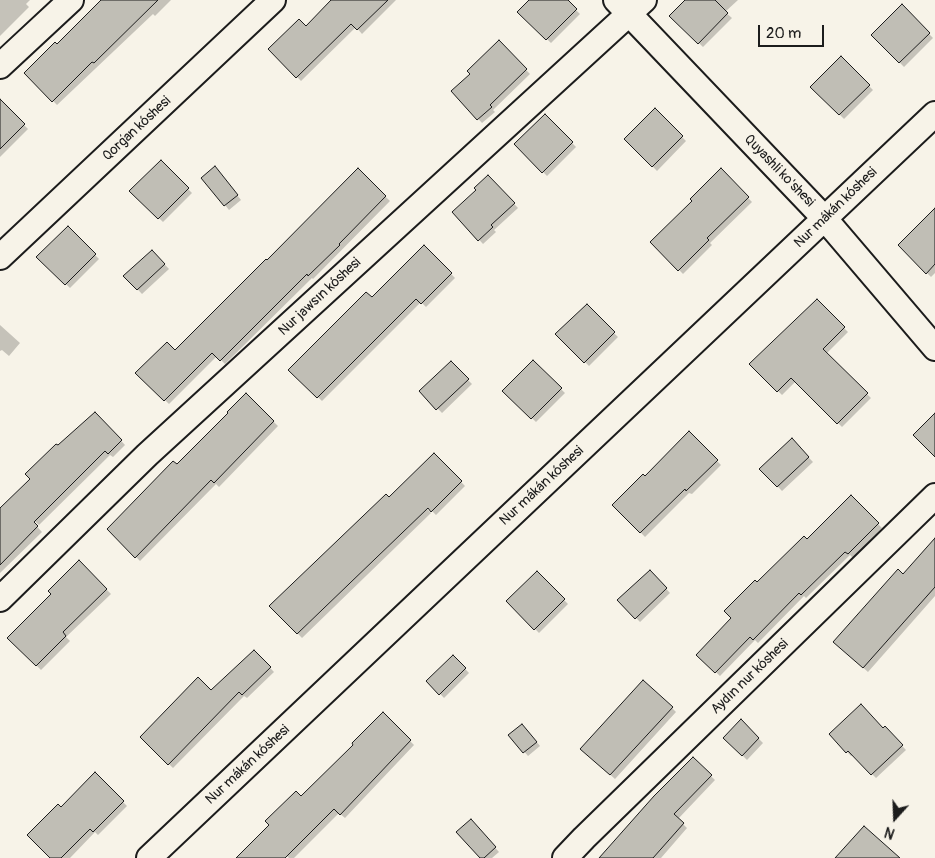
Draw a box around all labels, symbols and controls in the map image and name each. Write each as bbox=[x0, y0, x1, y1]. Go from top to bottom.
scale bar bbox=[760, 15, 826, 47]
text: 20 m bbox=[766, 24, 801, 43]
street label: Qorǵan kóshesi bbox=[99, 93, 175, 165]
street label: Quyashli ko'shesi bbox=[740, 131, 818, 211]
street label: Nur mákán kóshesi bbox=[791, 164, 881, 252]
street label: Nur jawsın kóshesi bbox=[275, 254, 365, 340]
street label: Nur mákán kóshesi bbox=[496, 443, 588, 529]
street label: Aydın nur kóshesi bbox=[708, 636, 792, 718]
street label: Nur mákán kóshesi bbox=[202, 722, 294, 808]
north arrow bbox=[870, 793, 920, 843]
text: N bbox=[882, 823, 897, 842]

